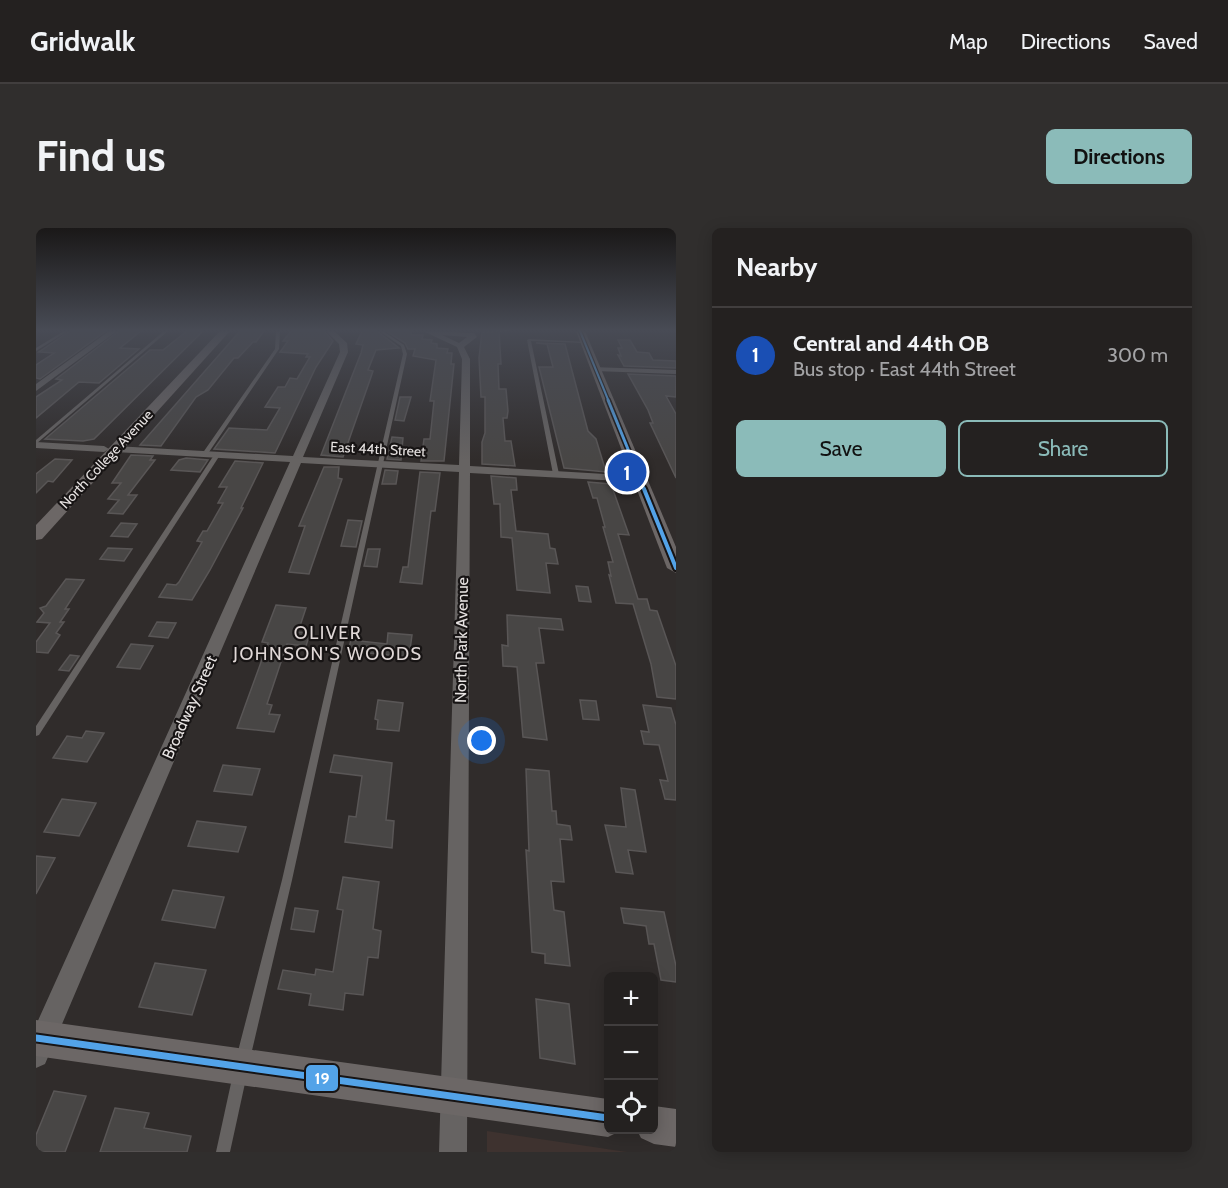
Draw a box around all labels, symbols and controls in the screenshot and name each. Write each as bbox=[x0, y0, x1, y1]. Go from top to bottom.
text: Gridwalk bbox=[30, 24, 135, 58]
text: Map bbox=[949, 29, 988, 54]
text: Directions bbox=[1021, 29, 1110, 54]
text: Saved bbox=[1143, 29, 1198, 54]
button: Directions bbox=[1046, 129, 1192, 184]
text: Find us bbox=[36, 130, 165, 182]
text: Nearby bbox=[736, 251, 817, 283]
text: Central and 44th OB bbox=[793, 330, 989, 357]
text: 1 bbox=[752, 343, 759, 367]
text: 300 m bbox=[1107, 343, 1168, 367]
text: Bus stop · East 44th Street bbox=[793, 357, 1016, 381]
street label: North College Avenue bbox=[56, 406, 156, 512]
button: Save bbox=[736, 420, 946, 477]
button: Share bbox=[958, 420, 1168, 477]
street label: East 44th Street bbox=[330, 438, 427, 461]
pin: 1 bbox=[608, 450, 646, 494]
street label: North Park Avenue bbox=[451, 577, 472, 703]
district label: OLIVER JOHNSON'S WOODS bbox=[232, 622, 423, 665]
street label: Broadway Street bbox=[158, 652, 221, 762]
your location bbox=[467, 726, 496, 755]
map controls bbox=[604, 972, 658, 1134]
button: + bbox=[604, 972, 658, 1026]
button: − bbox=[604, 1026, 658, 1080]
line badge: 19 bbox=[305, 1064, 339, 1092]
text: 19 bbox=[315, 1069, 329, 1088]
button: locate bbox=[604, 1080, 658, 1134]

